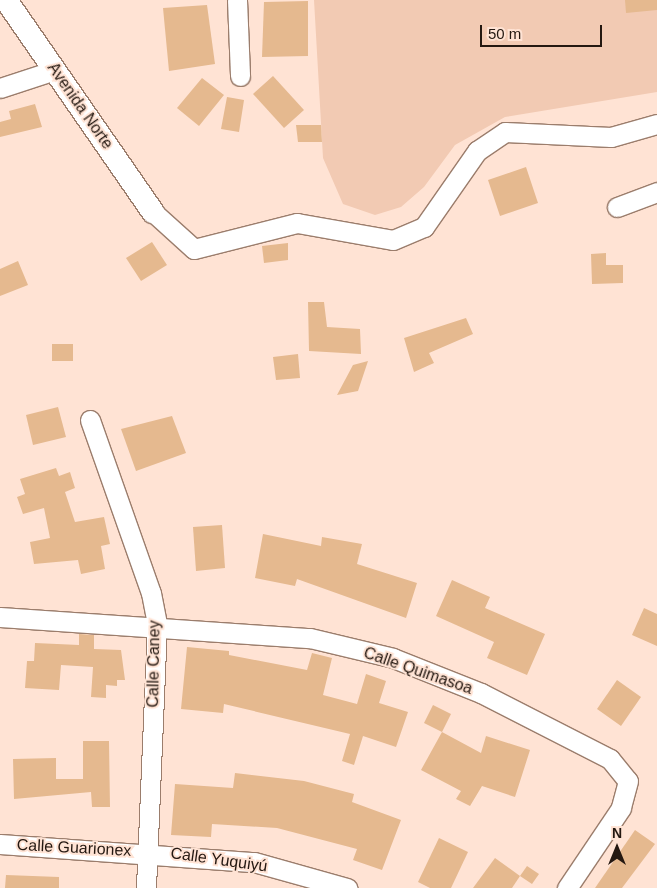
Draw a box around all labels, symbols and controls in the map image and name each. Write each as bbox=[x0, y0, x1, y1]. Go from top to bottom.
scale bar bbox=[482, 15, 604, 47]
text: 50 m bbox=[488, 25, 521, 42]
street label: Avenida Norte bbox=[43, 59, 117, 153]
street label: Calle Caney bbox=[144, 620, 164, 708]
street label: Calle Quimasoa bbox=[361, 643, 475, 699]
north arrow bbox=[592, 823, 642, 873]
text: N bbox=[612, 825, 622, 841]
street label: Calle Guarionex bbox=[16, 835, 132, 861]
street label: Calle Yuquiyú bbox=[169, 844, 269, 876]

